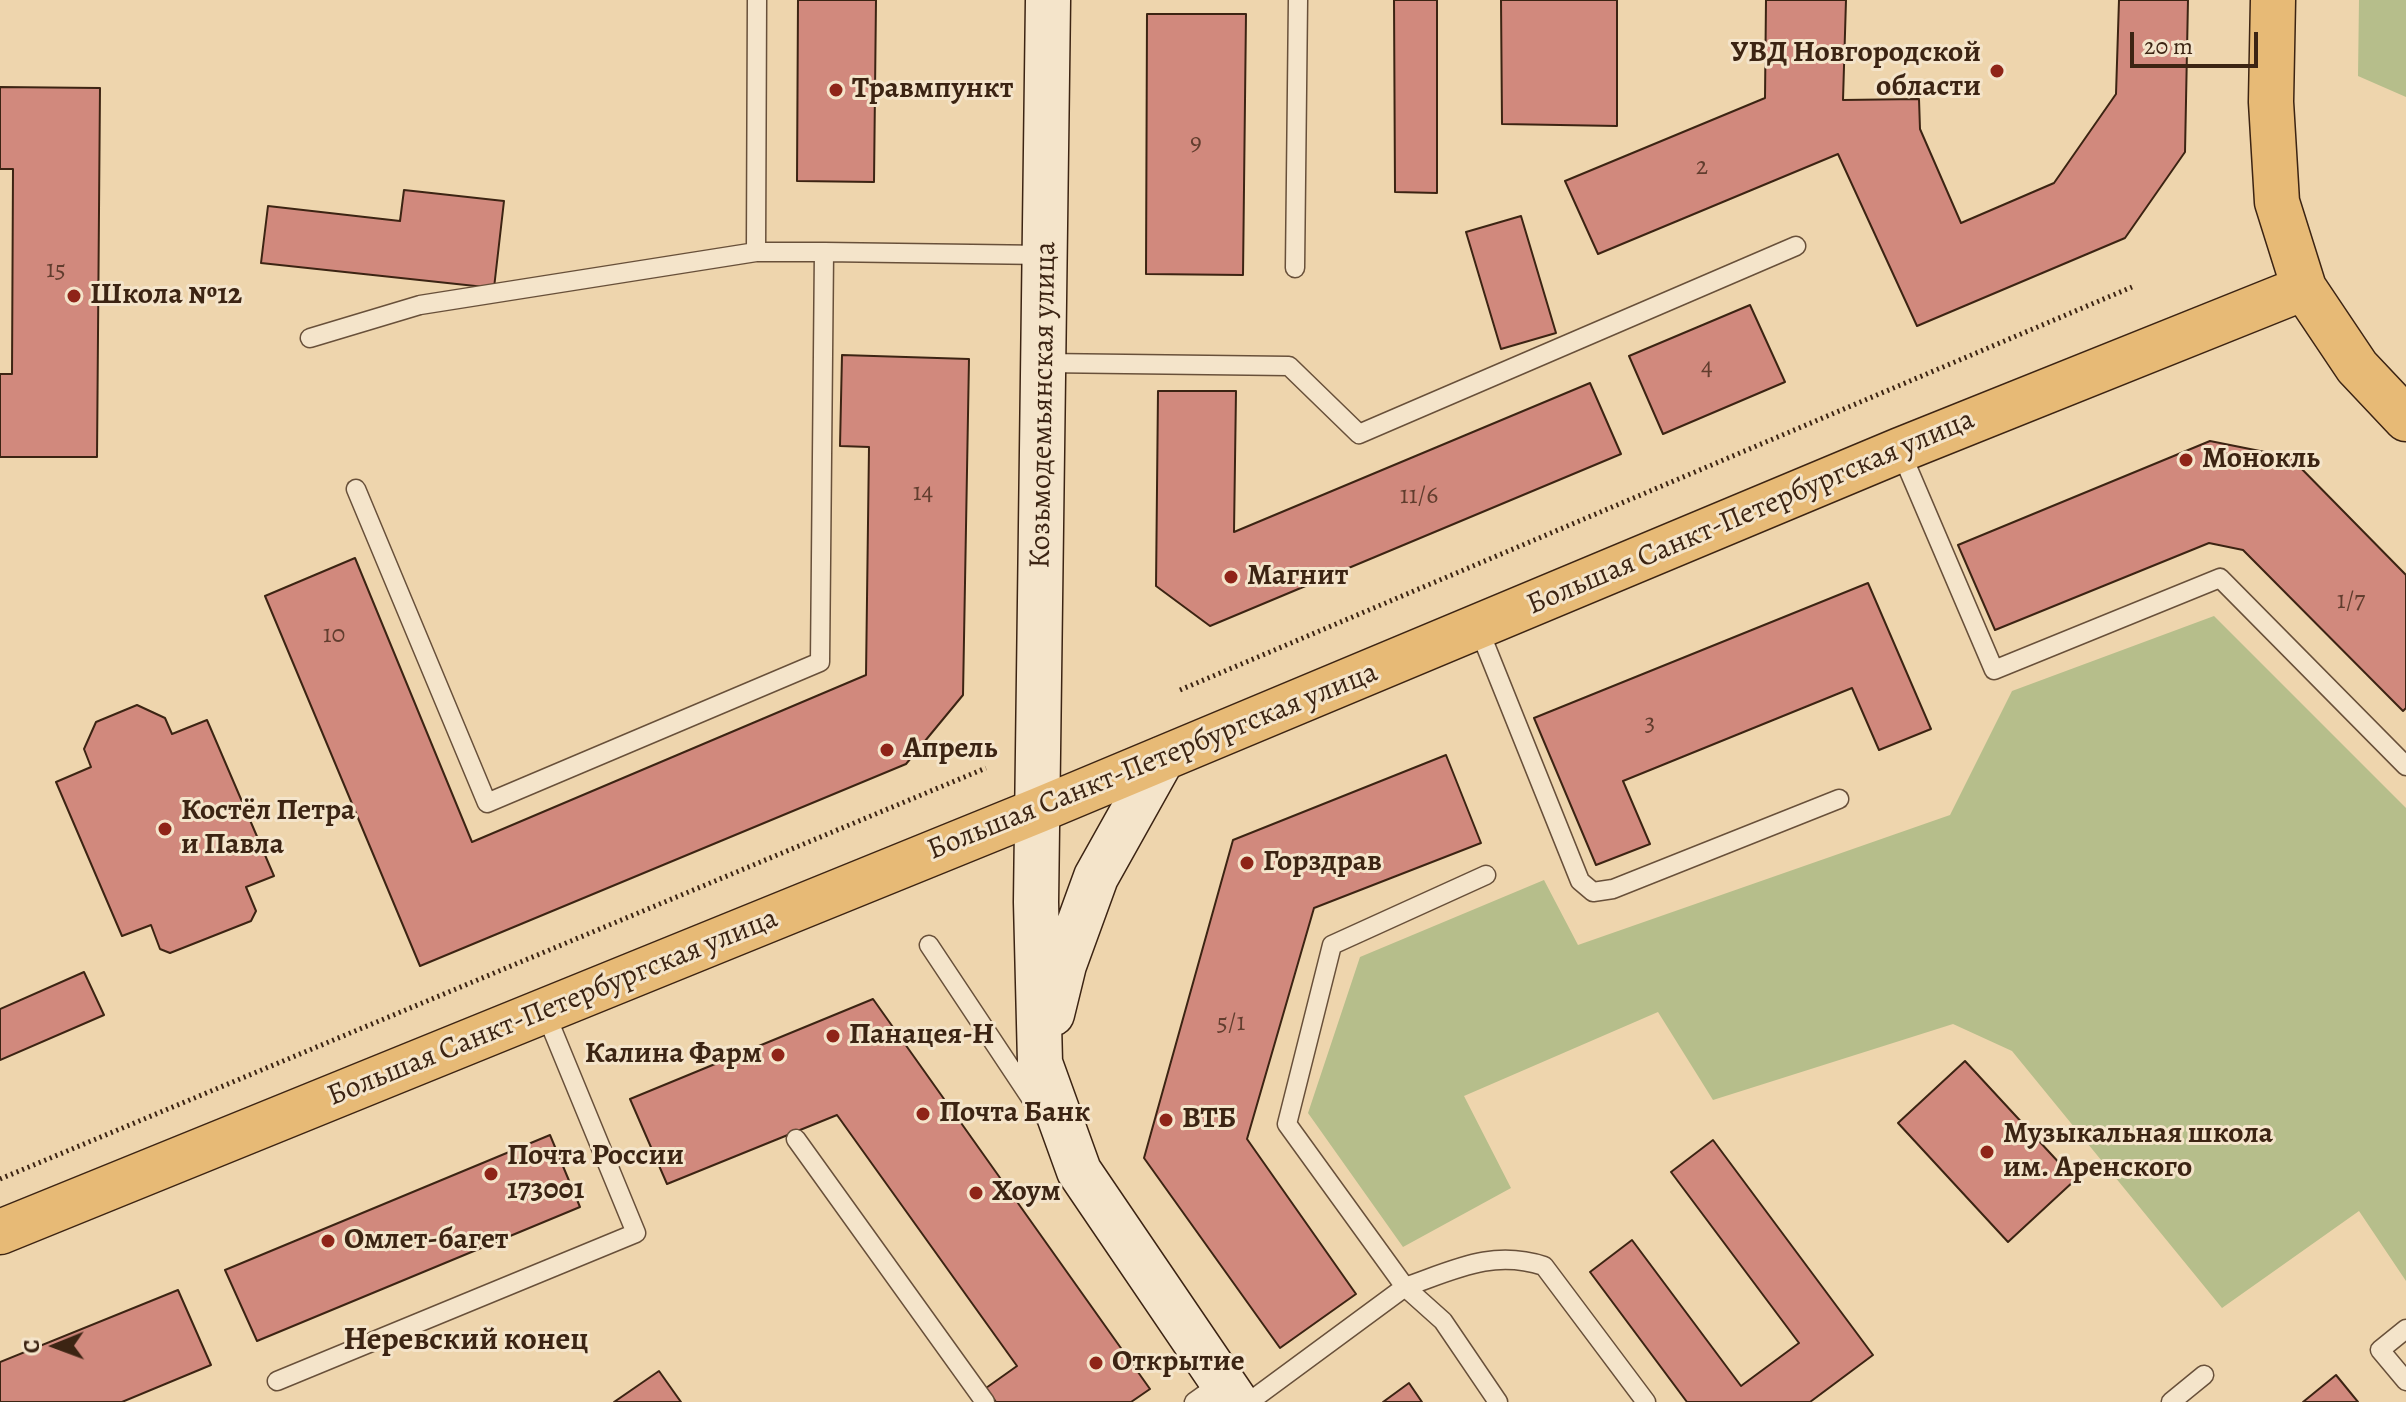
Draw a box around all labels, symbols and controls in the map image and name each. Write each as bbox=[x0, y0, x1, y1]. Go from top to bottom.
scale bar bbox=[2134, 16, 2262, 66]
text: 20 m bbox=[2144, 30, 2193, 62]
place label: УВД Новгородской области bbox=[1731, 36, 1981, 106]
marker: УВД Новгородской области bbox=[1988, 62, 2006, 80]
place label: Травмпункт bbox=[852, 72, 1013, 108]
marker: Травмпункт bbox=[827, 81, 845, 99]
house number: 9 bbox=[1190, 128, 1202, 160]
house number: 2 bbox=[1696, 152, 1708, 184]
street label: Козьмодемьянская улица bbox=[1023, 241, 1065, 569]
house number: 15 bbox=[46, 255, 66, 287]
place label: Школа №12 bbox=[90, 278, 242, 314]
marker: Школа №12 bbox=[65, 287, 83, 305]
house number: 4 bbox=[1701, 353, 1713, 385]
street label: Большая Санкт-Петербургская улица bbox=[1522, 402, 1980, 624]
place label: Монокль bbox=[2202, 442, 2320, 478]
marker: Монокль bbox=[2177, 451, 2195, 469]
house number: 14 bbox=[913, 478, 933, 510]
house number: 11/6 bbox=[1400, 481, 1438, 513]
place label: Магнит bbox=[1247, 559, 1348, 595]
marker: Магнит bbox=[1222, 568, 1240, 586]
house number: 1/7 bbox=[2337, 586, 2365, 618]
house number: 10 bbox=[323, 620, 345, 652]
street label: Большая Санкт-Петербургская улица bbox=[923, 655, 1383, 869]
house number: 3 bbox=[1645, 708, 1655, 740]
place label: Апрель bbox=[903, 732, 997, 768]
marker: Апрель bbox=[878, 741, 896, 759]
place label: Костёл Петра и Павла bbox=[181, 794, 355, 864]
marker: Костёл Петра и Павла bbox=[156, 820, 174, 838]
place label: Горздрав bbox=[1263, 845, 1382, 881]
marker: Горздрав bbox=[1238, 854, 1256, 872]
street label: Большая Санкт-Петербургская улица bbox=[323, 901, 783, 1115]
house number: 5/1 bbox=[1217, 1008, 1245, 1040]
place label: Панацея-Н bbox=[849, 1018, 994, 1054]
marker: Панацея-Н bbox=[824, 1027, 842, 1045]
place label: Калина Фарм bbox=[585, 1037, 762, 1073]
marker: Калина Фарм bbox=[769, 1046, 787, 1064]
place label: Почта Банк bbox=[939, 1096, 1090, 1132]
place label: ВТБ bbox=[1182, 1102, 1236, 1138]
marker: Почта Банк bbox=[914, 1105, 932, 1123]
marker: ВТБ bbox=[1157, 1111, 1175, 1129]
place label: Музыкальная школа им. Аренского bbox=[2003, 1117, 2273, 1188]
place label: Почта России 173001 bbox=[507, 1139, 684, 1210]
marker: Музыкальная школа им. Аренского bbox=[1978, 1143, 1996, 1161]
marker: Почта России 173001 bbox=[482, 1165, 500, 1183]
place label: Хоум bbox=[992, 1175, 1061, 1211]
marker: Хоум bbox=[967, 1184, 985, 1202]
place label: Омлет-багет bbox=[344, 1223, 509, 1259]
marker: Омлет-багет bbox=[319, 1232, 337, 1250]
north arrow bbox=[16, 1306, 96, 1386]
district label: Неревский конец bbox=[343, 1322, 589, 1360]
text: С bbox=[17, 1339, 47, 1353]
place label: Открытие bbox=[1112, 1345, 1245, 1381]
marker: Открытие bbox=[1087, 1354, 1105, 1372]

